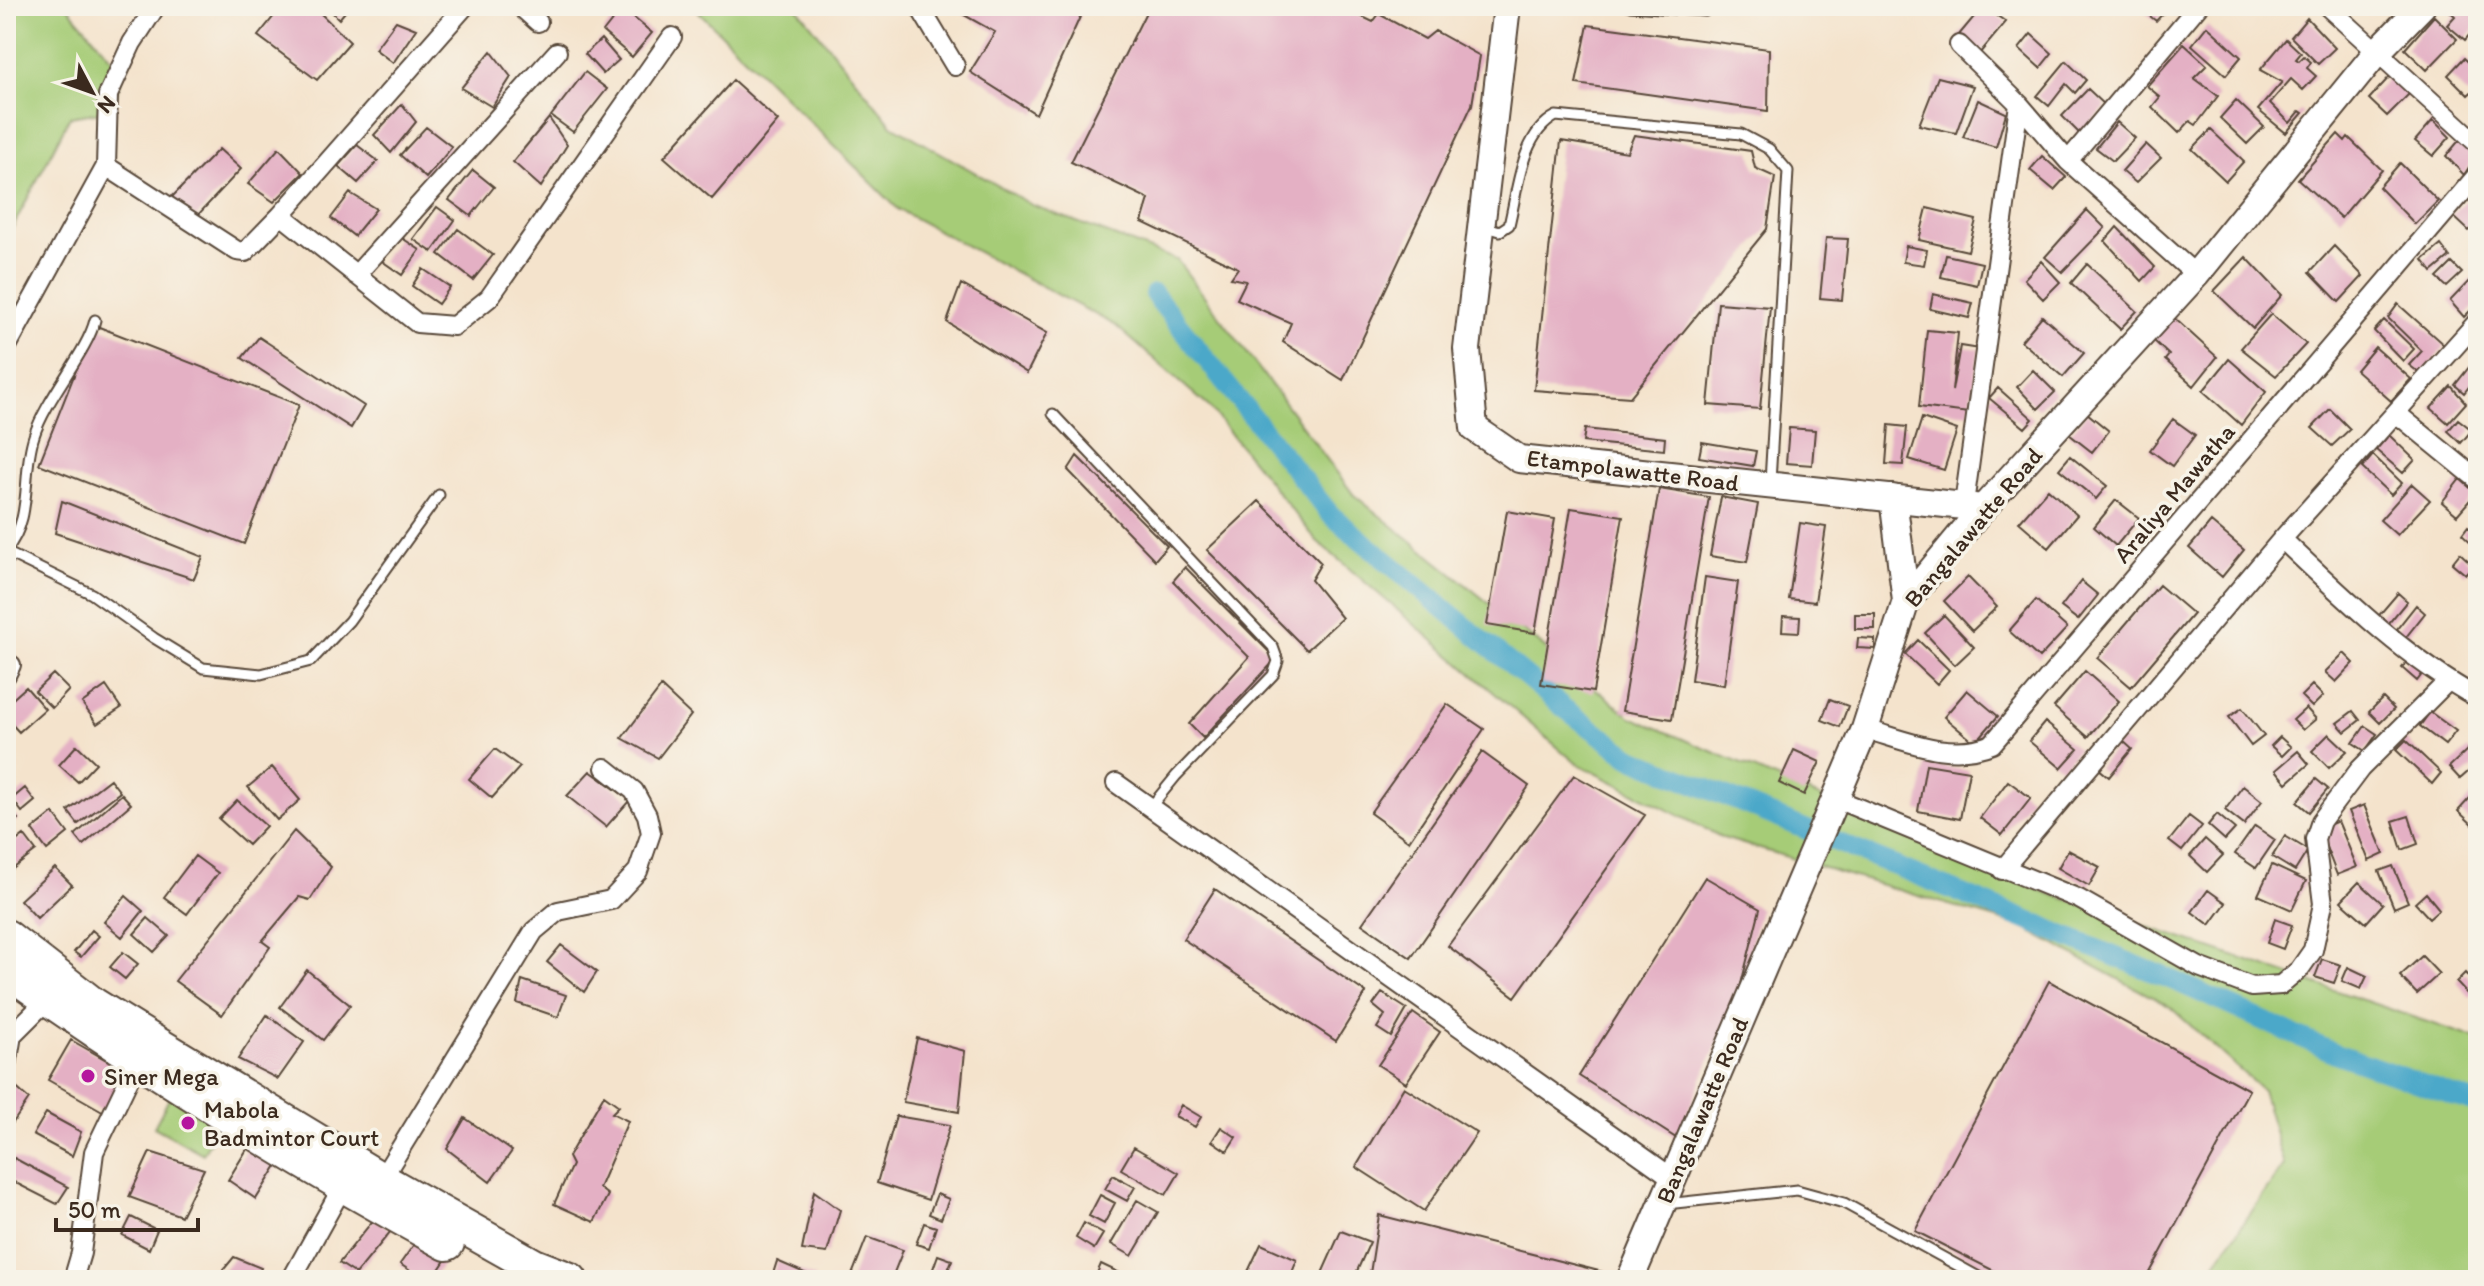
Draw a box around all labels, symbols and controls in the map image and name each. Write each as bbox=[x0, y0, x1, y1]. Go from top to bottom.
north arrow bbox=[52, 52, 132, 132]
text: N bbox=[92, 90, 122, 119]
street label: Araliya Mawatha bbox=[2107, 417, 2241, 569]
street label: Bangalawatte Road bbox=[1898, 441, 2048, 613]
street label: Etampolawatte Road bbox=[1525, 443, 1741, 497]
street label: Bangalawatte Road bbox=[1650, 1012, 1754, 1208]
place label: Siner Mega bbox=[104, 1062, 219, 1091]
marker: Siner Mega bbox=[79, 1067, 97, 1085]
place label: Mabola Badmintor Court bbox=[204, 1095, 379, 1152]
marker: Mabola Badmintor Court bbox=[179, 1114, 197, 1132]
scale bar bbox=[56, 1182, 198, 1232]
text: 50 m bbox=[68, 1195, 121, 1224]

